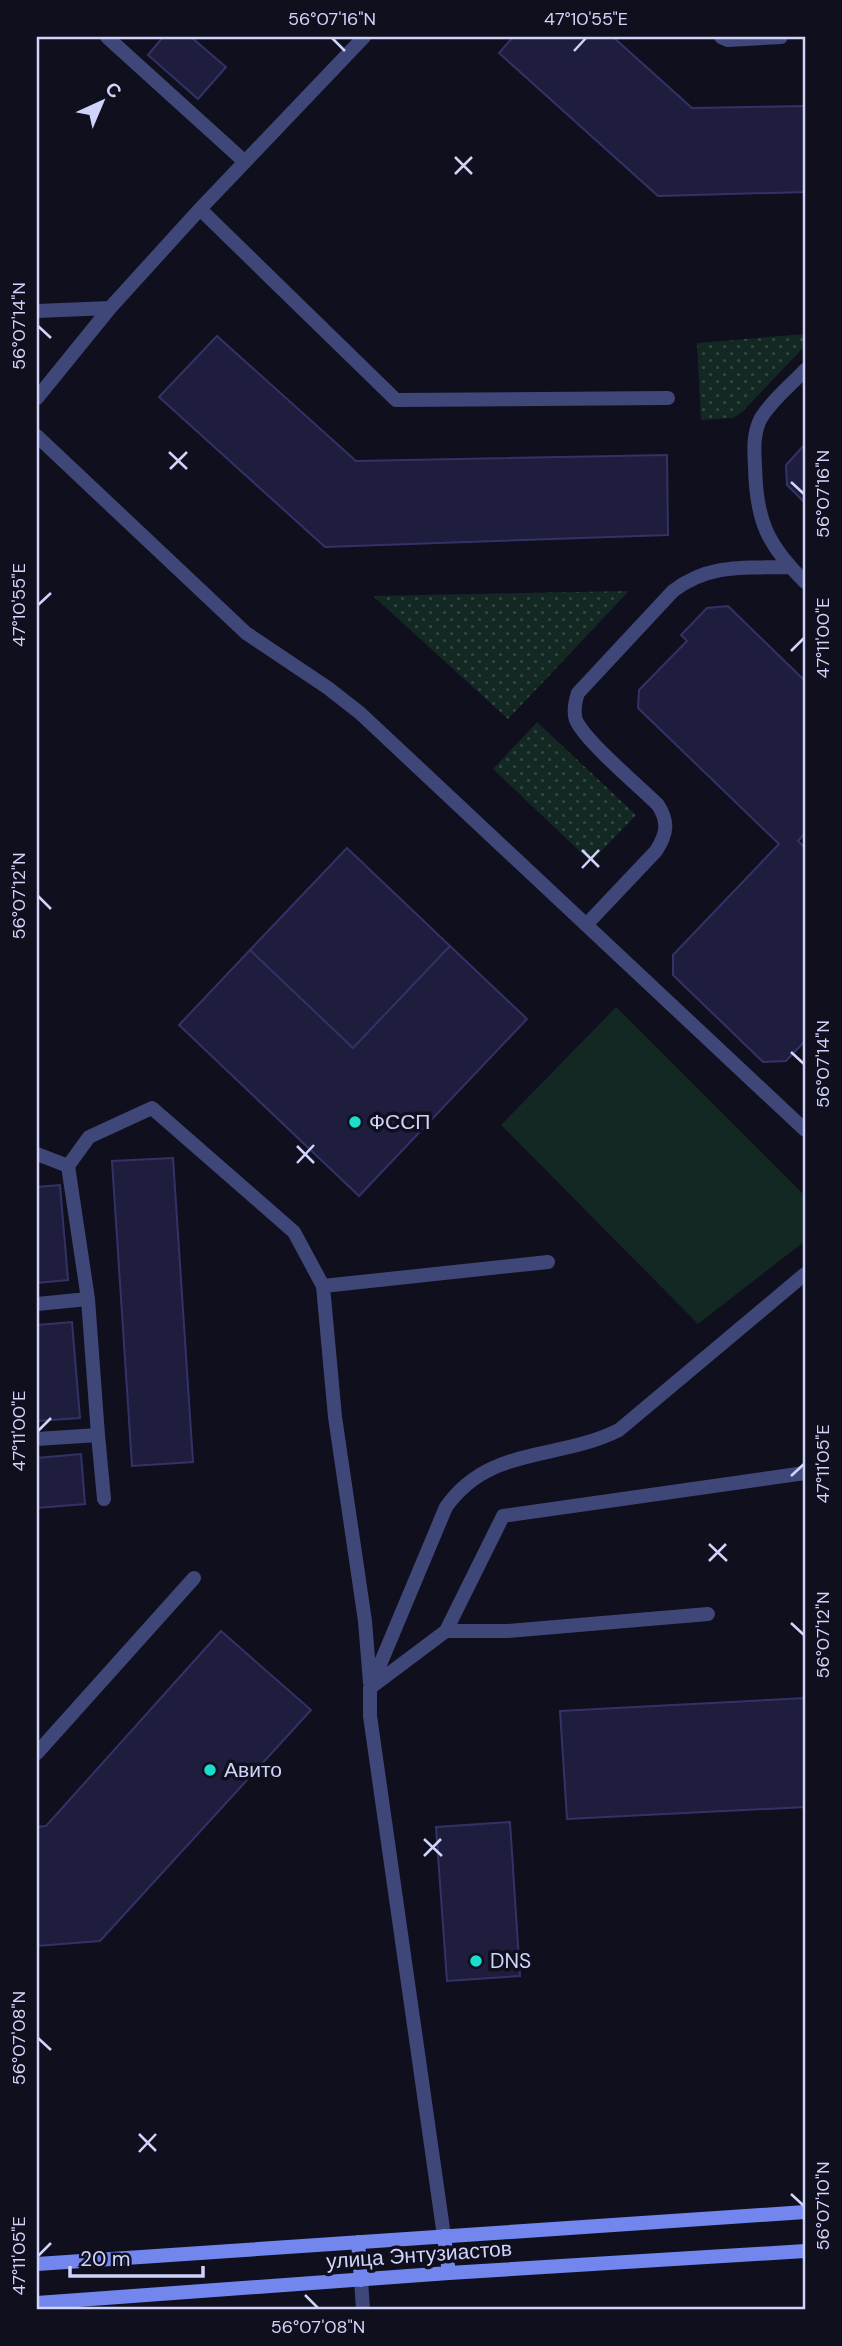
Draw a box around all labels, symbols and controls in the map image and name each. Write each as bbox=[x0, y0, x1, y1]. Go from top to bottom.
text: 56°07'16"N bbox=[288, 7, 376, 31]
text: 47°10'55"E bbox=[544, 7, 628, 31]
north arrow bbox=[66, 66, 136, 136]
text: С bbox=[100, 76, 127, 104]
text: 56°07'14"N bbox=[7, 282, 31, 370]
text: 56°07'16"N bbox=[811, 450, 835, 538]
text: 47°10'55"E bbox=[7, 563, 31, 647]
text: 47°11'00"E bbox=[811, 598, 835, 678]
text: 56°07'12"N bbox=[7, 852, 31, 940]
text: 56°07'14"N bbox=[811, 1020, 835, 1108]
place label: ФССП bbox=[369, 1108, 430, 1136]
marker: ФССП bbox=[347, 1114, 363, 1130]
text: 47°11'00"E bbox=[7, 1391, 31, 1471]
text: 47°11'05"E bbox=[811, 1424, 835, 1504]
text: 56°07'12"N bbox=[811, 1591, 835, 1679]
place label: Авито bbox=[224, 1756, 282, 1784]
marker: Авито bbox=[202, 1762, 218, 1778]
place label: DNS bbox=[490, 1947, 531, 1975]
marker: DNS bbox=[468, 1953, 484, 1969]
text: 56°07'08"N bbox=[7, 1991, 31, 2085]
text: 56°07'10"N bbox=[811, 2161, 835, 2251]
text: 47°11'05"E bbox=[7, 2216, 31, 2296]
scale bar bbox=[70, 2234, 203, 2278]
street label: улица Энтузиастов bbox=[325, 2235, 513, 2275]
text: 20 m bbox=[80, 2245, 131, 2273]
text: 56°07'08"N bbox=[271, 2315, 365, 2339]

